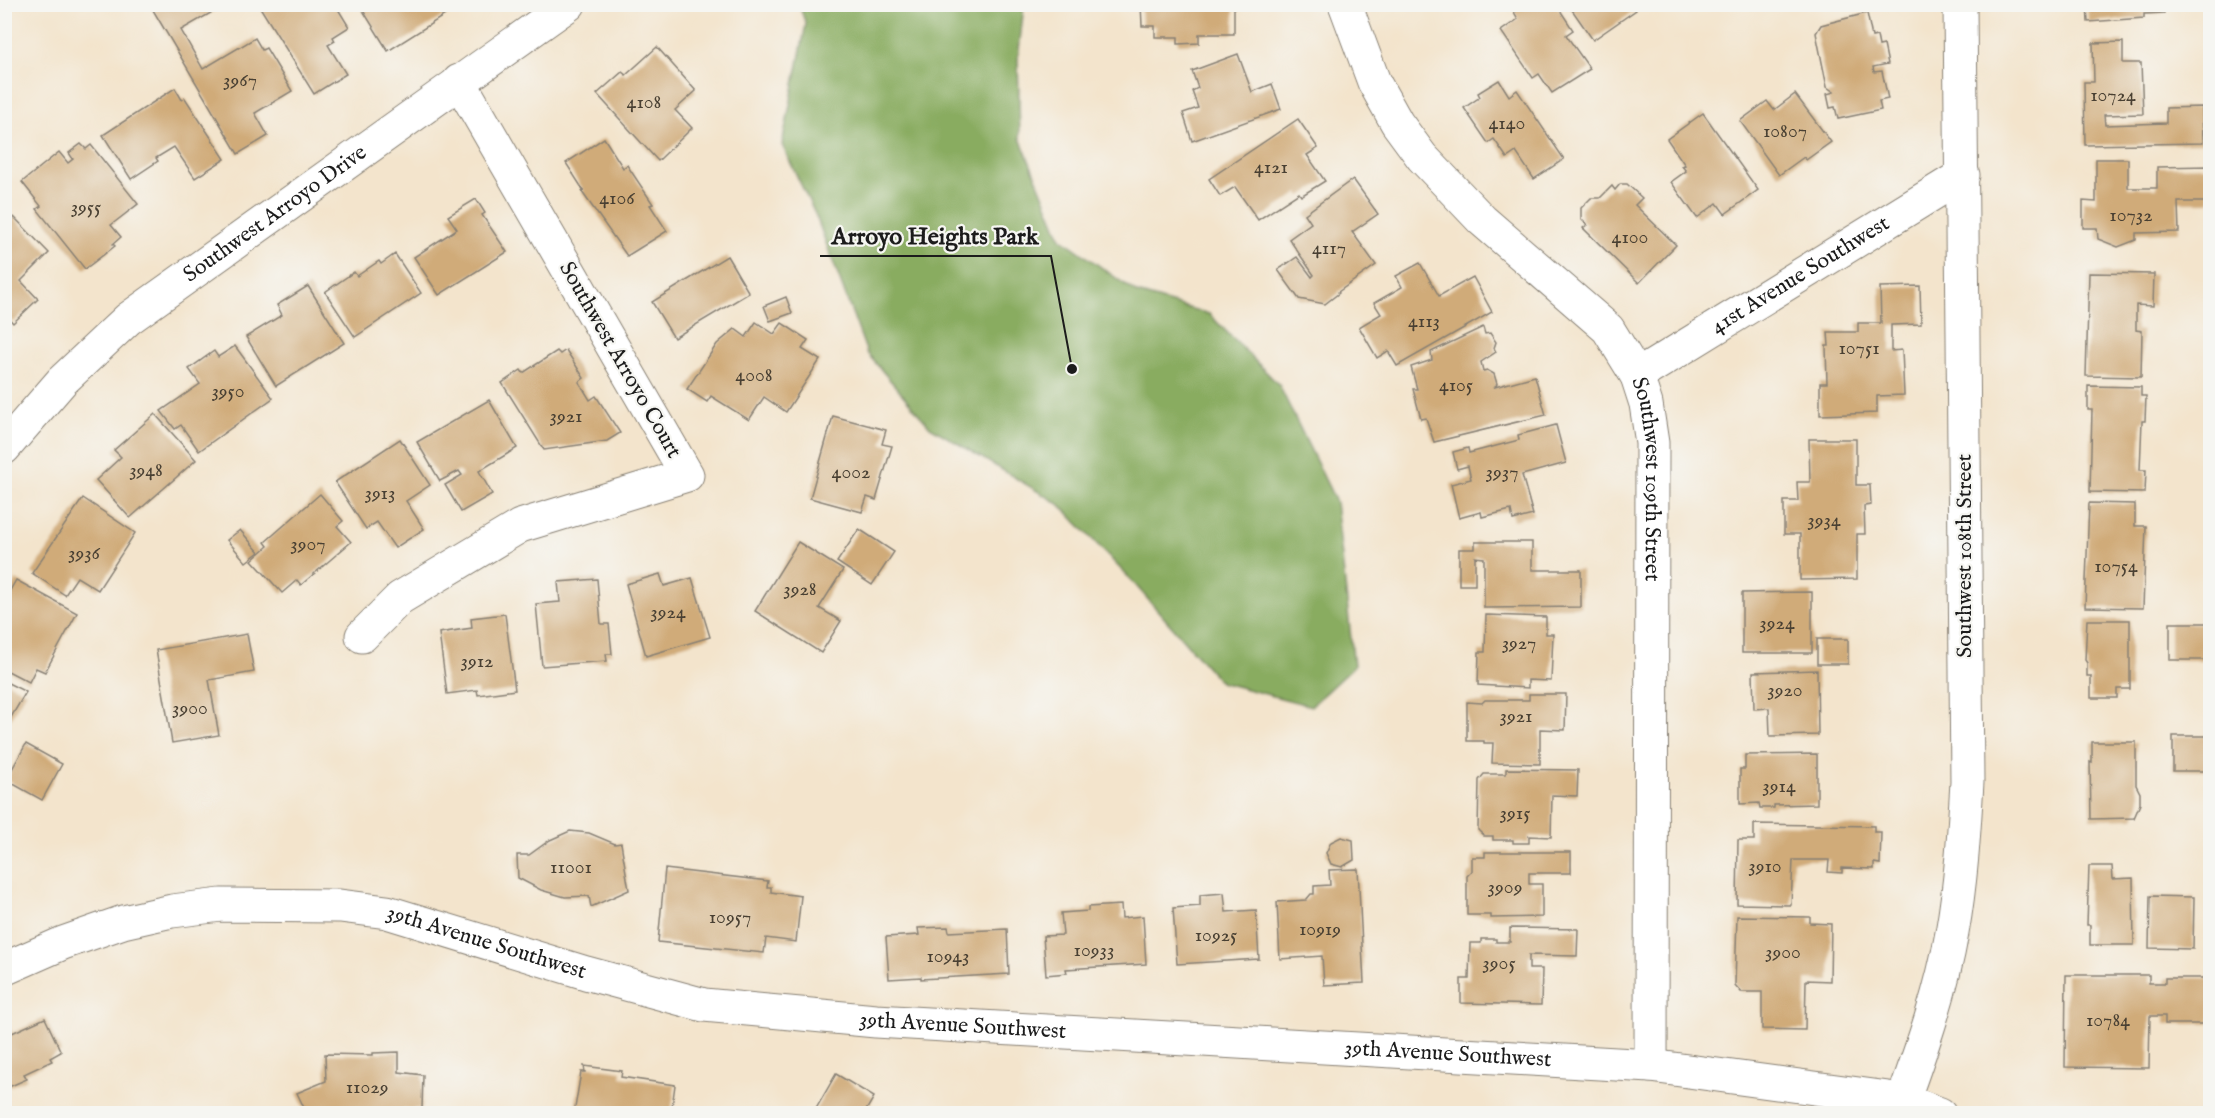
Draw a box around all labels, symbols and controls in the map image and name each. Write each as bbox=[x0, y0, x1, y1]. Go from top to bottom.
house number: 3967 bbox=[223, 68, 257, 93]
house number: 10724 bbox=[2090, 83, 2136, 108]
house number: 4108 bbox=[627, 90, 661, 115]
house number: 4140 bbox=[1489, 111, 1525, 136]
house number: 10807 bbox=[1763, 119, 1807, 144]
street label: Southwest Arroyo Drive bbox=[178, 139, 372, 289]
house number: 4121 bbox=[1254, 155, 1288, 180]
house number: 4106 bbox=[599, 186, 635, 211]
house number: 3955 bbox=[71, 195, 101, 220]
house number: 10732 bbox=[2109, 203, 2153, 228]
street label: 41st Avenue Southwest bbox=[1706, 209, 1895, 341]
callout: Arroyo Heights Park bbox=[820, 214, 1051, 256]
text: Arroyo Heights Park bbox=[830, 222, 1040, 253]
house number: 4100 bbox=[1612, 225, 1648, 250]
house number: 4117 bbox=[1312, 236, 1346, 261]
street label: Southwest Arroyo Court bbox=[552, 257, 688, 464]
house number: 4113 bbox=[1408, 309, 1440, 334]
house number: 10751 bbox=[1838, 336, 1880, 361]
house number: 4008 bbox=[735, 363, 773, 388]
house number: 4105 bbox=[1439, 373, 1473, 398]
street label: Southwest 109th Street bbox=[1624, 374, 1666, 582]
house number: 3950 bbox=[211, 379, 245, 404]
house number: 3921 bbox=[549, 404, 583, 429]
street label: Southwest 108th Street bbox=[1951, 453, 1979, 658]
house number: 3948 bbox=[129, 458, 163, 483]
house number: 4002 bbox=[832, 460, 870, 485]
house number: 3937 bbox=[1485, 460, 1519, 485]
house number: 3913 bbox=[364, 481, 396, 506]
house number: 3934 bbox=[1807, 508, 1841, 533]
house number: 3907 bbox=[290, 532, 326, 557]
house number: 3936 bbox=[68, 541, 101, 566]
house number: 10754 bbox=[2094, 554, 2138, 579]
house number: 3928 bbox=[783, 577, 817, 602]
house number: 3924 bbox=[650, 600, 686, 625]
house number: 3924 bbox=[1759, 611, 1795, 636]
house number: 3927 bbox=[1502, 631, 1536, 656]
house number: 3912 bbox=[461, 649, 493, 674]
house number: 3920 bbox=[1767, 678, 1803, 703]
house number: 3900 bbox=[172, 696, 208, 721]
house number: 3921 bbox=[1499, 704, 1533, 729]
house number: 3914 bbox=[1762, 774, 1796, 799]
house number: 3915 bbox=[1500, 801, 1530, 826]
house number: 3910 bbox=[1748, 854, 1782, 879]
house number: 11001 bbox=[550, 855, 592, 880]
house number: 3909 bbox=[1488, 875, 1522, 900]
street label: 39th Avenue Southwest bbox=[383, 899, 590, 986]
house number: 10957 bbox=[709, 905, 751, 930]
house number: 10919 bbox=[1299, 917, 1341, 942]
house number: 10925 bbox=[1195, 923, 1237, 948]
house number: 10933 bbox=[1074, 938, 1114, 963]
house number: 3900 bbox=[1765, 940, 1801, 965]
house number: 10943 bbox=[926, 944, 970, 969]
house number: 3905 bbox=[1482, 951, 1516, 976]
street label: 39th Avenue Southwest bbox=[858, 1006, 1067, 1046]
house number: 10784 bbox=[2086, 1008, 2130, 1033]
street label: 39th Avenue Southwest bbox=[1344, 1034, 1553, 1074]
house number: 11029 bbox=[346, 1075, 388, 1100]

